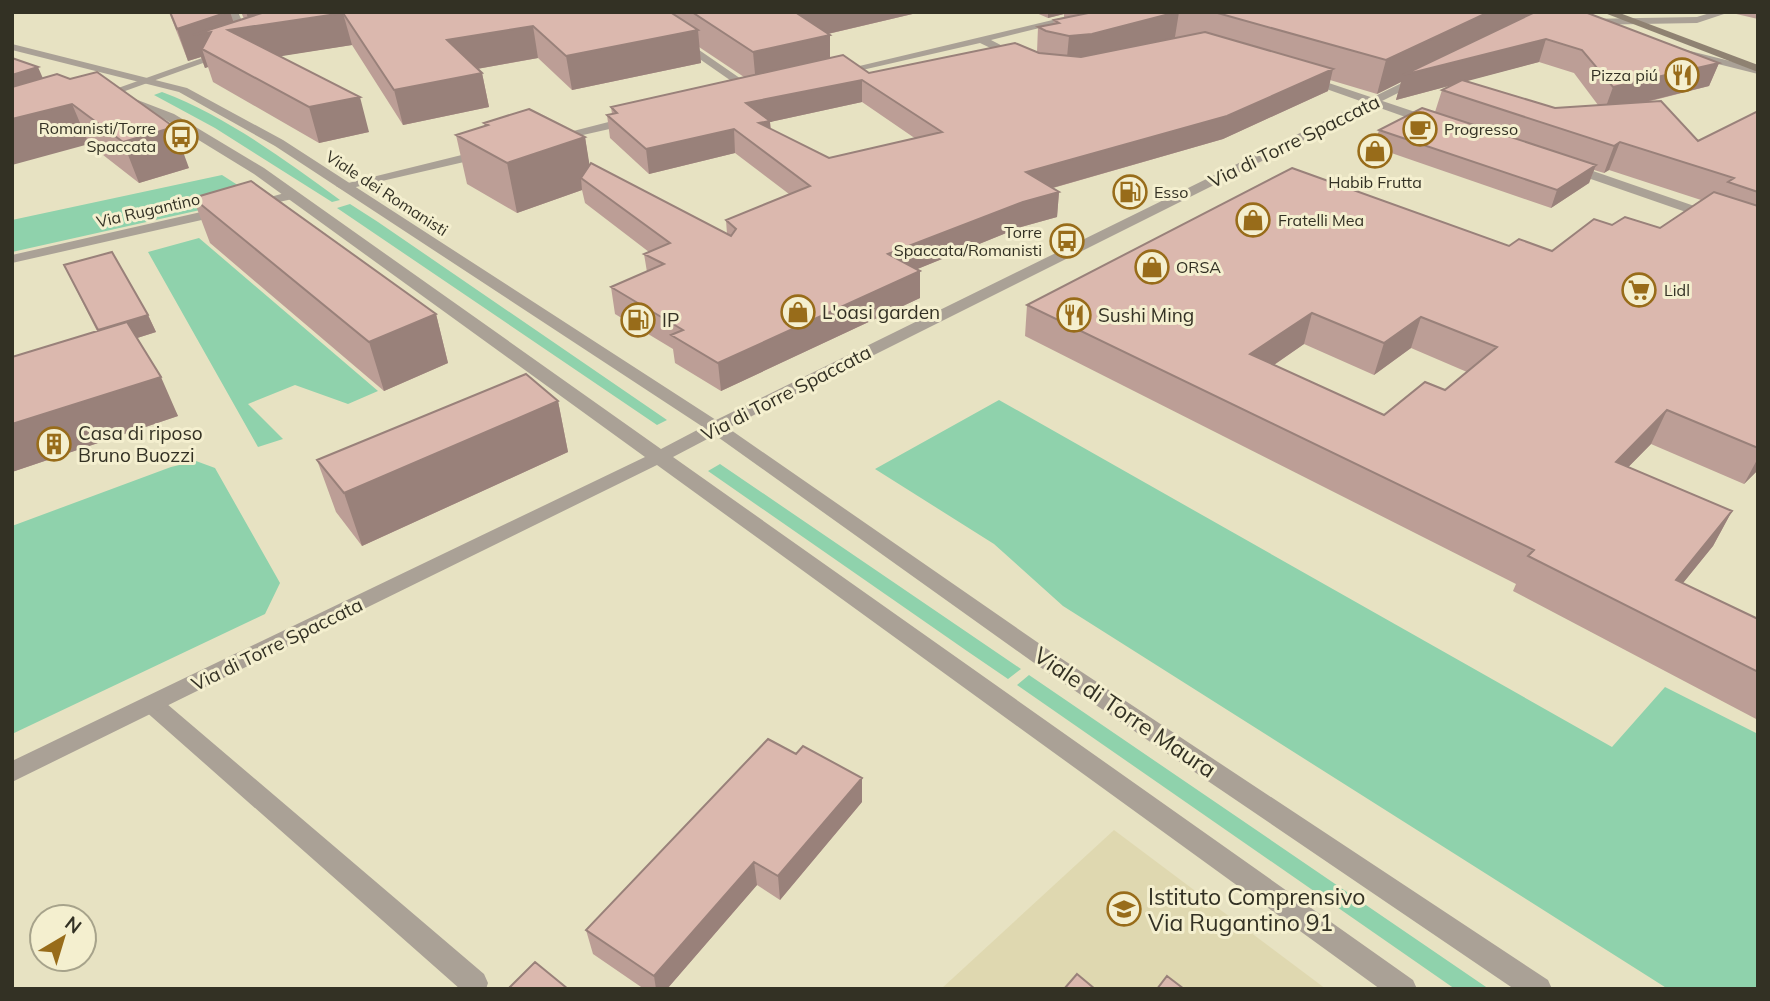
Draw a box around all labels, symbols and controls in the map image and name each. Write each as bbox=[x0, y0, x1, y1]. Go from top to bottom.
restaurant icon: Pizza piú bbox=[1663, 56, 1701, 94]
place label: Pizza piú bbox=[1591, 65, 1658, 85]
street label: Via di Torre Spaccata bbox=[1204, 89, 1384, 193]
cafe icon: Progresso bbox=[1401, 110, 1439, 148]
place label: Romanisti/Torre Spaccata bbox=[39, 118, 156, 156]
bus stop icon: Romanisti/Torre Spaccata bbox=[162, 118, 200, 156]
place label: Progresso bbox=[1444, 119, 1518, 139]
shop icon: Habib Frutta bbox=[1356, 132, 1394, 170]
street label: Viale dei Romanisti bbox=[322, 146, 452, 240]
place label: Habib Frutta bbox=[1328, 172, 1422, 192]
fuel station icon: Esso bbox=[1111, 173, 1149, 211]
place label: Esso bbox=[1154, 182, 1188, 202]
street label: Via Rugantino bbox=[94, 188, 202, 232]
shop icon: Fratelli Mea bbox=[1234, 201, 1272, 239]
place label: Fratelli Mea bbox=[1278, 210, 1364, 230]
place label: Torre Spaccata/Romanisti bbox=[894, 222, 1042, 260]
bus stop icon: Torre Spaccata/Romanisti bbox=[1048, 222, 1086, 260]
shop icon: ORSA bbox=[1133, 248, 1171, 286]
place label: ORSA bbox=[1176, 257, 1221, 277]
supermarket icon: Lidl bbox=[1620, 271, 1658, 309]
place label: Lidl bbox=[1664, 280, 1690, 300]
shop icon: L'oasi garden bbox=[779, 293, 817, 331]
restaurant icon: Sushi Ming bbox=[1055, 296, 1093, 334]
place label: L'oasi garden bbox=[822, 300, 940, 324]
fuel station icon: IP bbox=[619, 301, 657, 339]
place label: Sushi Ming bbox=[1098, 303, 1194, 327]
place label: IP bbox=[662, 308, 679, 332]
street label: Via di Torre Spaccata bbox=[697, 340, 875, 446]
place label: Casa di riposo Bruno Buozzi bbox=[78, 421, 203, 467]
building icon: Casa di riposo Bruno Buozzi bbox=[35, 425, 73, 463]
street label: Via di Torre Spaccata bbox=[187, 592, 367, 696]
street label: Viale di Torre Maura bbox=[1028, 640, 1222, 784]
place label: Istituto Comprensivo Via Rugantino 91 bbox=[1148, 882, 1365, 937]
school or university icon: Istituto Comprensivo Via Rugantino 91 bbox=[1105, 890, 1143, 928]
north arrow bbox=[28, 903, 98, 973]
text: N bbox=[60, 911, 87, 938]

